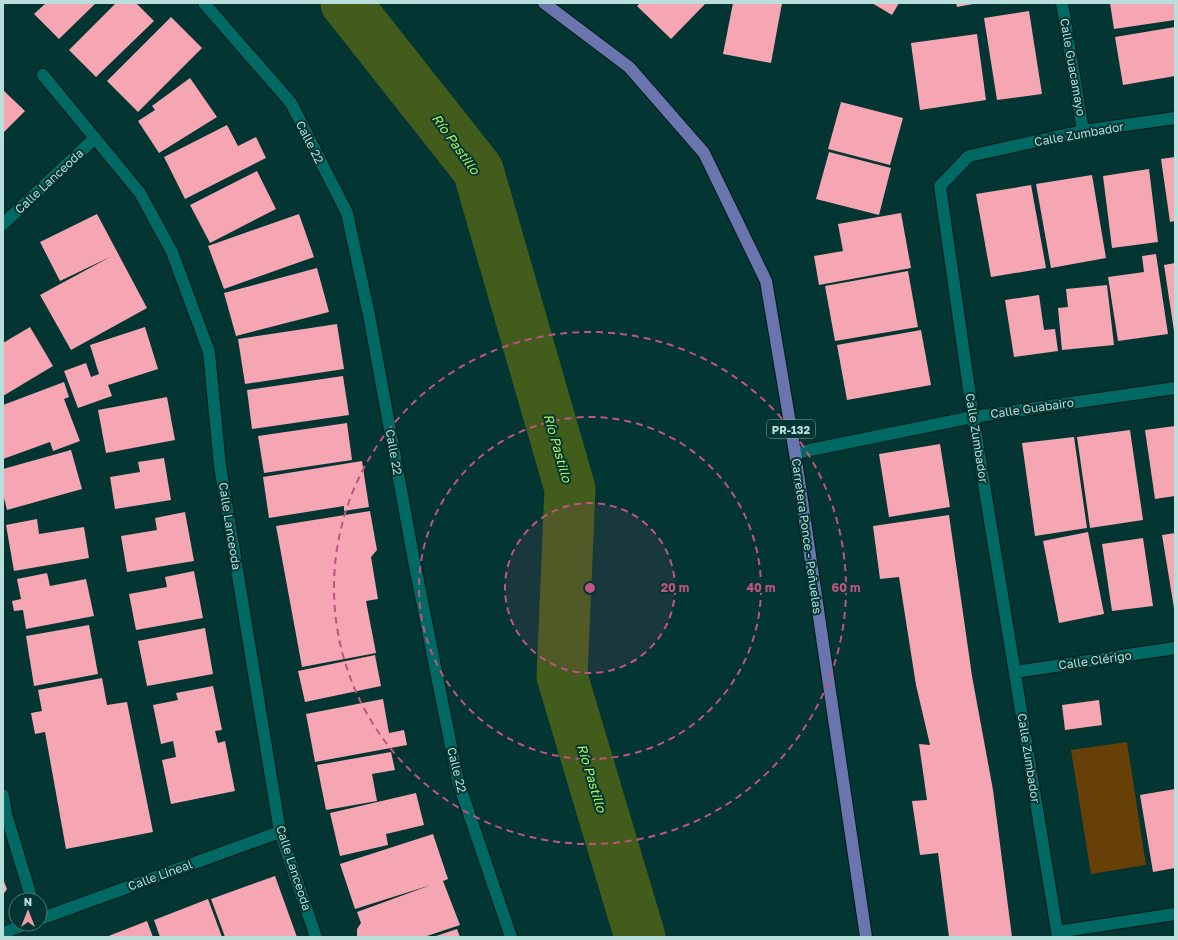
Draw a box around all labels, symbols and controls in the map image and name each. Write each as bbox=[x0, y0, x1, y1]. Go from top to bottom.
street label: Calle Guacamayo bbox=[1057, 17, 1089, 117]
water label: Río Pastillo bbox=[429, 111, 484, 178]
street label: Calle 22 bbox=[293, 118, 327, 166]
street label: Calle Zumbador bbox=[1033, 119, 1125, 149]
street label: Calle Lanceoda bbox=[12, 145, 86, 217]
street label: Calle Zumbador bbox=[962, 392, 992, 484]
street label: Calle Guabairo bbox=[989, 395, 1075, 421]
water label: Río Pastillo bbox=[541, 412, 576, 485]
road number: PR-132 bbox=[767, 420, 815, 438]
street label: Calle 22 bbox=[383, 428, 405, 476]
street label: Carretera Ponce - Peñuelas bbox=[789, 457, 825, 615]
street label: Calle Lanceoda bbox=[216, 481, 244, 571]
text: 20 m bbox=[661, 580, 689, 595]
text: 40 m bbox=[747, 580, 775, 595]
text: 60 m bbox=[832, 580, 860, 595]
centre of rings bbox=[583, 581, 597, 595]
street label: Calle Clérigo bbox=[1057, 647, 1133, 673]
street label: Calle Zumbador bbox=[1014, 712, 1044, 804]
water label: Río Pastillo bbox=[574, 742, 610, 815]
street label: Calle 22 bbox=[444, 746, 470, 794]
street label: Calle Lanceoda bbox=[273, 824, 315, 912]
street label: Calle Lineal bbox=[126, 856, 194, 894]
north arrow bbox=[8, 892, 48, 932]
text: N bbox=[24, 895, 32, 908]

